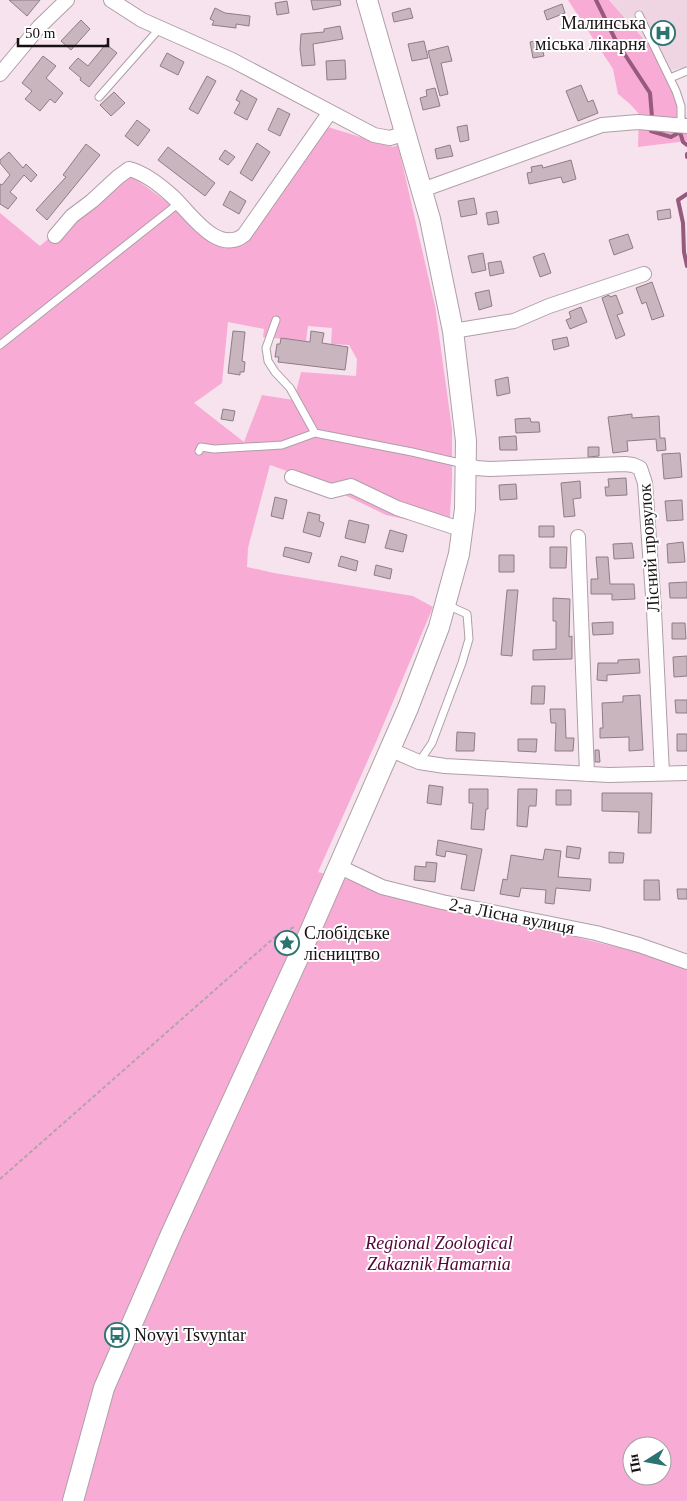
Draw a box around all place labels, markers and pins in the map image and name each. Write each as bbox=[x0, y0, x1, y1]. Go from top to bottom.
place label: Малинська міська лікарня bbox=[535, 13, 646, 54]
hospital icon: Малинська міська лікарня bbox=[650, 20, 676, 46]
place label: Слобідське лісництво bbox=[304, 923, 390, 964]
place icon: Слобідське лісництво bbox=[274, 930, 300, 956]
bus stop icon: Novyi Tsvyntar bbox=[104, 1322, 130, 1348]
place label: Novyi Tsvyntar bbox=[134, 1325, 246, 1345]

